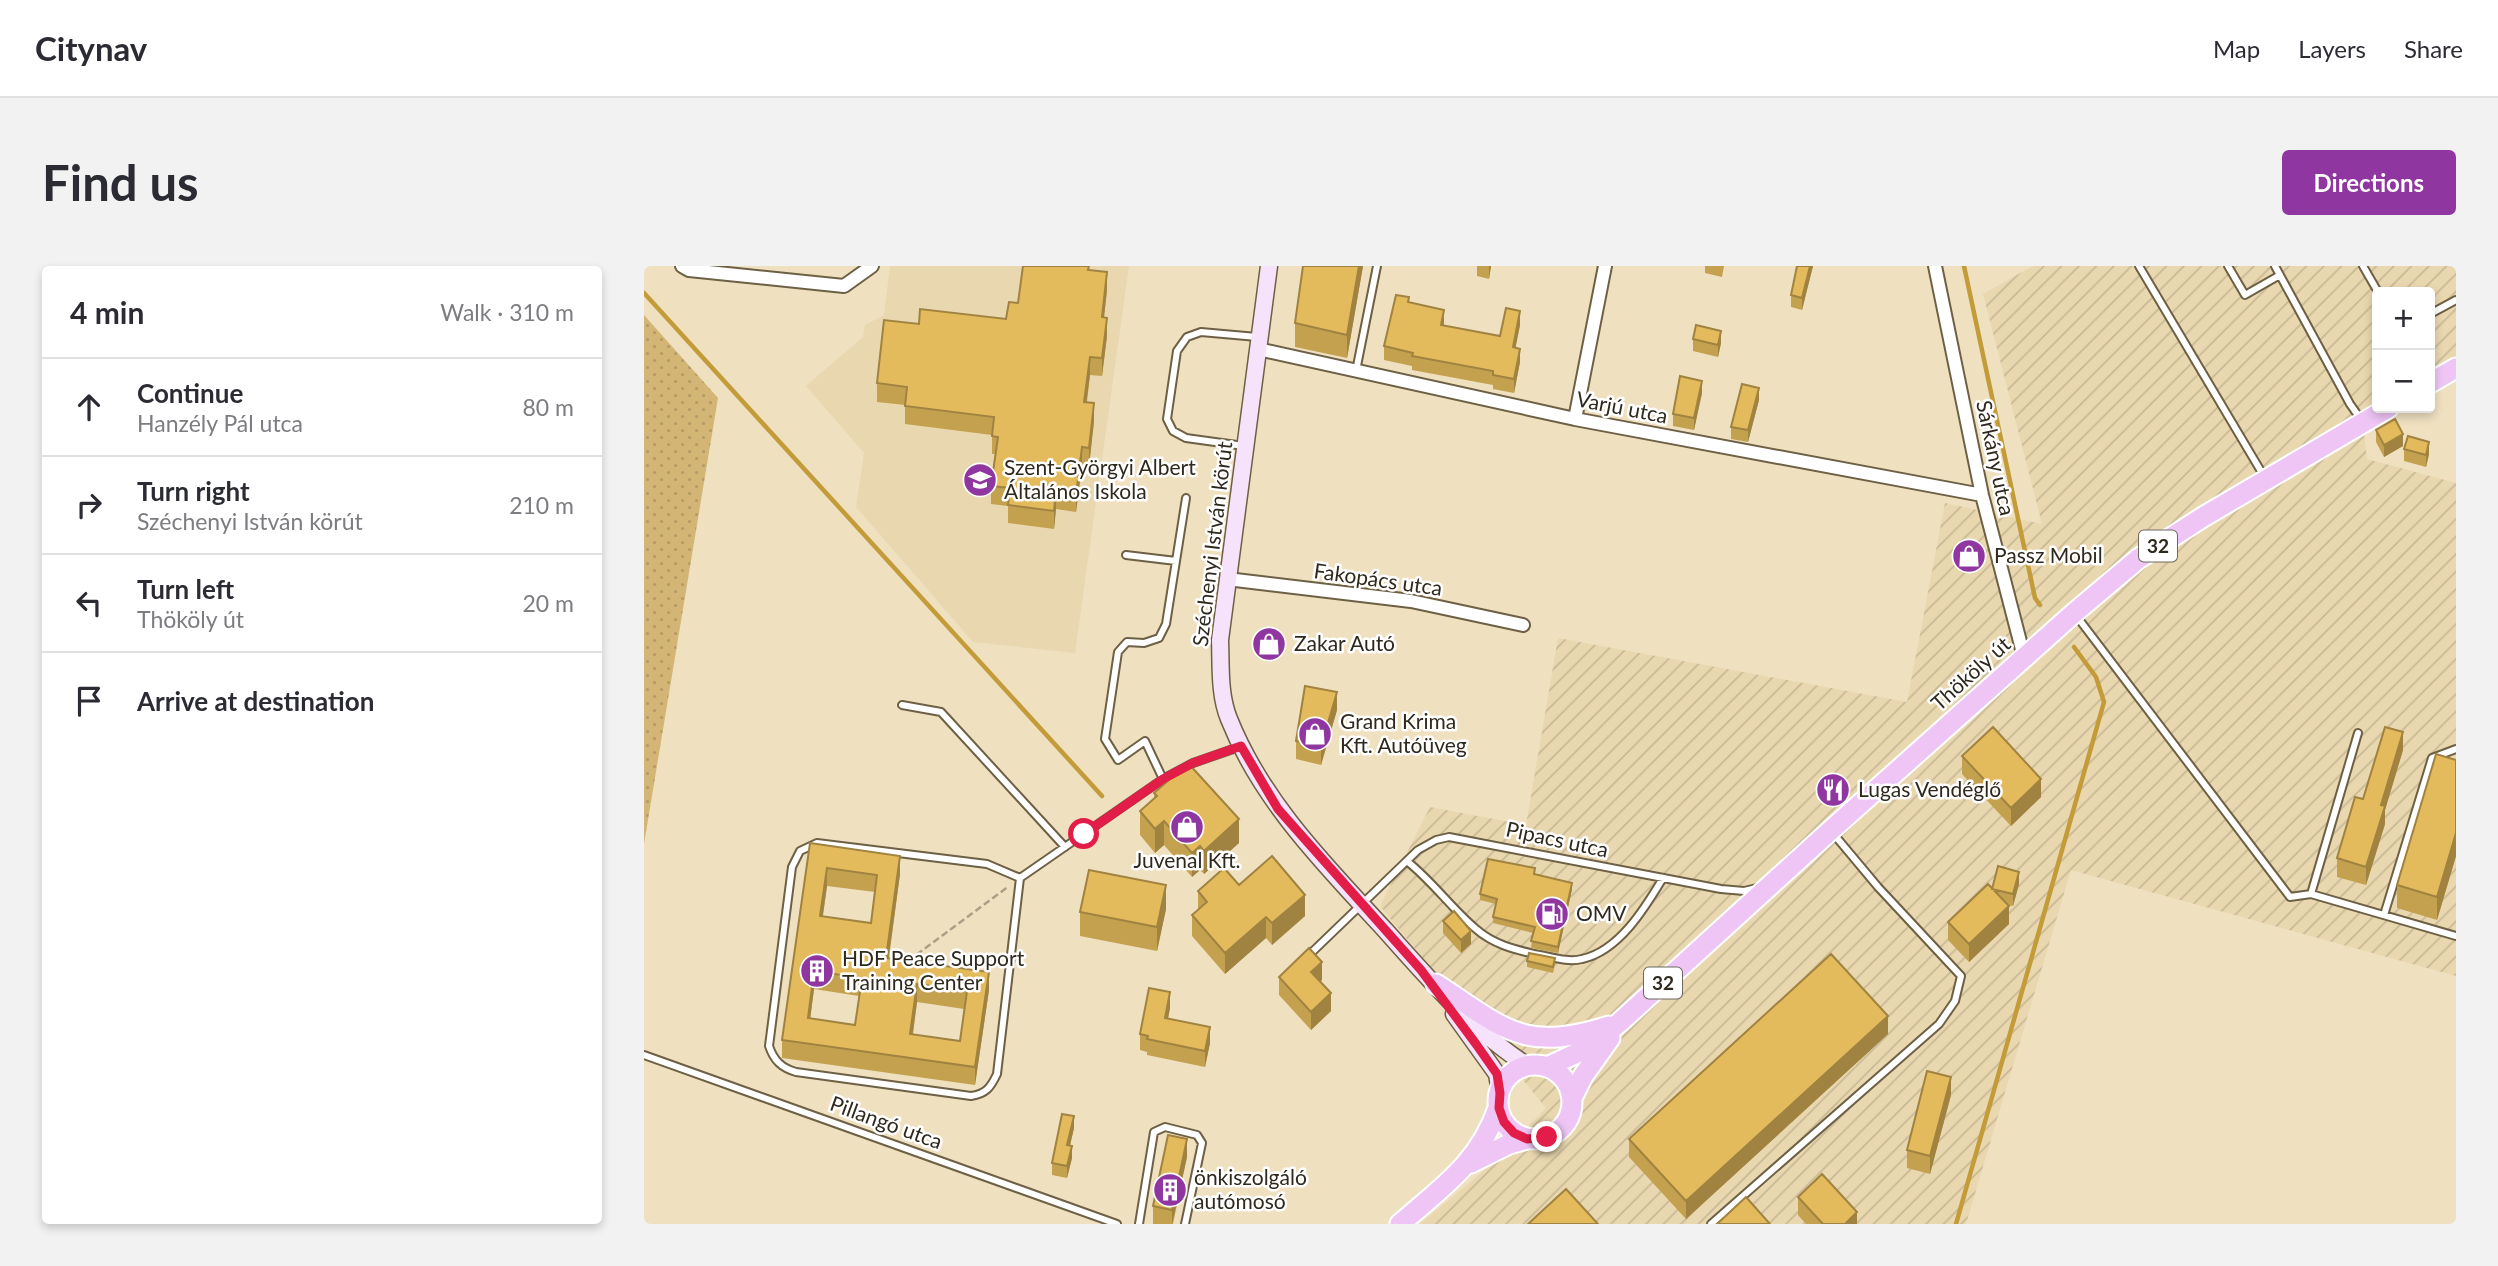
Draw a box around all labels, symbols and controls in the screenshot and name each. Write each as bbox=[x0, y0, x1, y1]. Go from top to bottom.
text: Citynav bbox=[35, 28, 147, 68]
text: Map bbox=[2213, 34, 2260, 63]
text: Layers bbox=[2298, 34, 2366, 63]
text: Share bbox=[2404, 34, 2463, 63]
button: Directions bbox=[2282, 150, 2456, 215]
text: Find us bbox=[42, 153, 199, 211]
map controls bbox=[2372, 287, 2435, 413]
button: + bbox=[2372, 287, 2435, 350]
text: 4 min bbox=[70, 294, 144, 330]
text: Walk · 310 m bbox=[440, 298, 574, 326]
button: − bbox=[2372, 350, 2435, 413]
text: Continue bbox=[137, 377, 243, 409]
street label: Varjú utca bbox=[1574, 385, 1670, 428]
icon: ahead bbox=[70, 388, 108, 426]
text: 80 m bbox=[523, 393, 574, 421]
street label: Sárkány utca bbox=[1972, 398, 2021, 518]
text: Hanzély Pál utca bbox=[137, 409, 303, 437]
street label: Széchenyi István körút bbox=[1187, 440, 1237, 648]
place label: Szent-Györgyi Albert Általános Iskola bbox=[1004, 454, 1196, 503]
school or university icon: Szent-Györgyi Albert Általános Iskola bbox=[961, 461, 999, 499]
text: Turn right bbox=[137, 475, 250, 507]
icon: right bbox=[70, 486, 108, 524]
text: 210 m bbox=[509, 491, 574, 519]
text: Széchenyi István körút bbox=[137, 507, 363, 535]
road number: 32 bbox=[2139, 530, 2177, 562]
shop icon: Passz Mobil bbox=[1950, 537, 1988, 575]
place label: Passz Mobil bbox=[1994, 542, 2103, 567]
street label: Fakopács utca bbox=[1313, 557, 1444, 600]
text: Turn left bbox=[137, 573, 234, 605]
icon: left bbox=[70, 584, 108, 622]
text: 20 m bbox=[523, 589, 574, 617]
text: Thököly út bbox=[137, 605, 244, 633]
shop icon: Zakar Autó bbox=[1250, 625, 1288, 663]
place label: Zakar Autó bbox=[1294, 630, 1395, 655]
street label: Thököly út bbox=[1925, 631, 2015, 715]
icon: arrive bbox=[70, 682, 108, 720]
text: Arrive at destination bbox=[137, 685, 374, 717]
place label: Grand Krima Kft. Autóüveg bbox=[1340, 708, 1467, 757]
shop icon: Grand Krima Kft. Autóüveg bbox=[1296, 715, 1334, 753]
restaurant icon: Lugas Vendéglő bbox=[1814, 771, 1852, 809]
place label: Lugas Vendéglő bbox=[1858, 776, 2001, 801]
shop icon: Juvenal Kft. bbox=[1168, 808, 1206, 846]
street label: Pipacs utca bbox=[1504, 815, 1611, 862]
route start bbox=[1068, 818, 1099, 849]
place label: Juvenal Kft. bbox=[1133, 847, 1241, 872]
fuel station icon: OMV bbox=[1533, 895, 1571, 933]
place label: OMV bbox=[1576, 900, 1627, 925]
place label: HDF Peace Support Training Center bbox=[842, 945, 1025, 994]
building icon: HDF Peace Support Training Center bbox=[798, 952, 836, 990]
road number: 32 bbox=[1644, 968, 1682, 998]
street label: Pillangó utca bbox=[827, 1090, 946, 1153]
route end bbox=[1531, 1121, 1562, 1152]
place label: önkiszolgáló autómosó bbox=[1194, 1164, 1307, 1213]
building icon: önkiszolgáló autómosó bbox=[1151, 1171, 1189, 1209]

